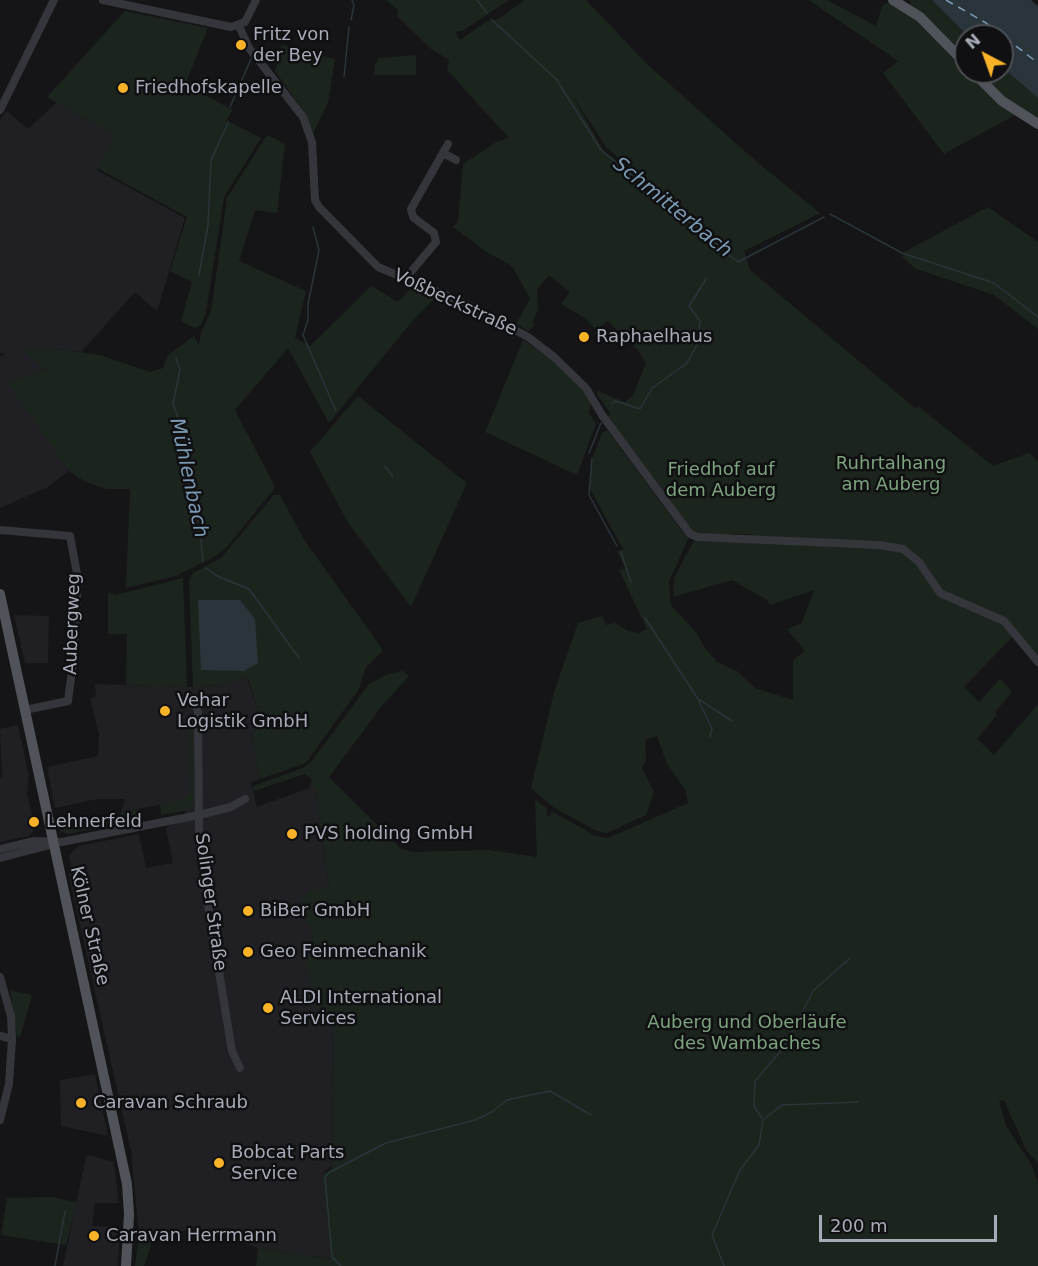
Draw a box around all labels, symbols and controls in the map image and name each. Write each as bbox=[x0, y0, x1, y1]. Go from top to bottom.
place label: Fritz von der Bey bbox=[253, 24, 330, 66]
north arrow bbox=[954, 24, 1014, 84]
text: N bbox=[962, 30, 984, 53]
marker: Fritz von der Bey bbox=[234, 38, 248, 52]
place label: Friedhofskapelle bbox=[135, 77, 282, 99]
marker: Friedhofskapelle bbox=[116, 81, 130, 95]
water label: Schmitterbach bbox=[608, 153, 736, 263]
street label: Voßbeckstraße bbox=[390, 265, 520, 341]
place label: Raphaelhaus bbox=[596, 326, 712, 348]
marker: Raphaelhaus bbox=[577, 330, 591, 344]
water label: Mühlenbach bbox=[164, 416, 212, 540]
park label: Ruhrtalhang am Auberg bbox=[836, 453, 946, 496]
park label: Friedhof auf dem Auberg bbox=[666, 459, 776, 502]
street label: Aubergweg bbox=[60, 573, 86, 675]
place label: Vehar Logistik GmbH bbox=[177, 690, 308, 732]
marker: Vehar Logistik GmbH bbox=[158, 704, 172, 718]
place label: Lehnerfeld bbox=[46, 811, 142, 833]
marker: Lehnerfeld bbox=[27, 815, 41, 829]
place label: PVS holding GmbH bbox=[304, 823, 473, 845]
marker: PVS holding GmbH bbox=[285, 827, 299, 841]
street label: Solinger Straße bbox=[190, 832, 230, 972]
street label: Kölner Straße bbox=[65, 864, 113, 988]
place label: BiBer GmbH bbox=[260, 900, 370, 922]
marker: BiBer GmbH bbox=[241, 904, 255, 918]
place label: Geo Feinmechanik bbox=[260, 941, 426, 963]
marker: Geo Feinmechanik bbox=[241, 945, 255, 959]
place label: ALDI International Services bbox=[280, 987, 442, 1030]
marker: ALDI International Services bbox=[261, 1001, 275, 1015]
park label: Auberg und Oberläufe des Wambaches bbox=[647, 1012, 847, 1054]
place label: Caravan Schraub bbox=[93, 1092, 248, 1114]
marker: Caravan Schraub bbox=[74, 1096, 88, 1110]
place label: Bobcat Parts Service bbox=[231, 1142, 344, 1184]
marker: Bobcat Parts Service bbox=[212, 1156, 226, 1170]
scale bar bbox=[822, 1203, 1000, 1241]
text: 200 m bbox=[830, 1215, 888, 1236]
place label: Caravan Herrmann bbox=[106, 1225, 277, 1247]
marker: Caravan Herrmann bbox=[87, 1229, 101, 1243]

